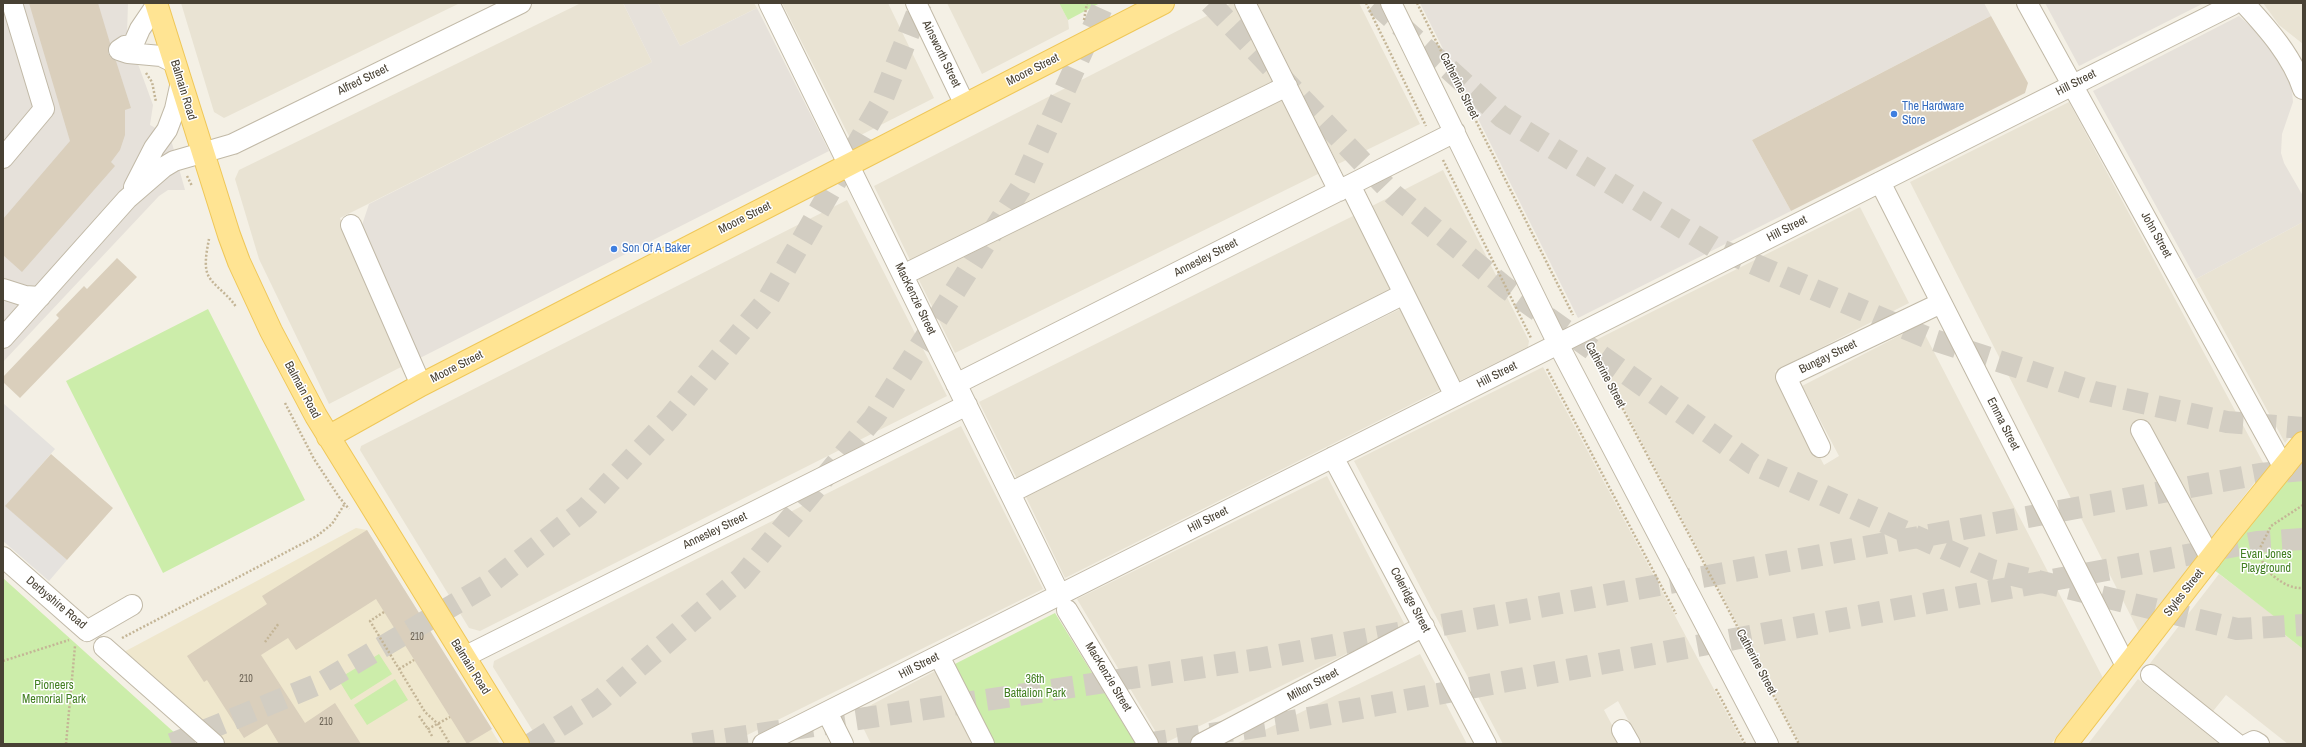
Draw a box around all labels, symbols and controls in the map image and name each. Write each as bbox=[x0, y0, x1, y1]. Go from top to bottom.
street label: Ainsworth Street bbox=[919, 18, 963, 90]
street label: Moore Street bbox=[1004, 51, 1062, 89]
street label: Catherine Street bbox=[1436, 51, 1482, 121]
street label: Balmain Road bbox=[167, 58, 199, 122]
street label: Alfred Street bbox=[335, 62, 391, 98]
street label: Hill Street bbox=[2053, 67, 2099, 99]
place label: The Hardware Store bbox=[1902, 100, 1964, 128]
marker: The Hardware Store bbox=[1889, 109, 1899, 119]
street label: Moore Street bbox=[716, 199, 774, 237]
street label: John Street bbox=[2138, 210, 2174, 260]
street label: Hill Street bbox=[1764, 213, 1810, 245]
street label: Annesley Street bbox=[1172, 236, 1240, 280]
place label: Son Of A Baker bbox=[622, 242, 690, 256]
marker: Son Of A Baker bbox=[609, 244, 619, 254]
street label: MacKenzie Street bbox=[891, 261, 939, 337]
street label: Bungay Street bbox=[1797, 337, 1859, 377]
street label: Catherine Street bbox=[1582, 340, 1628, 410]
street label: Moore Street bbox=[428, 348, 486, 386]
street label: Balmain Road bbox=[281, 359, 323, 421]
street label: Hill Street bbox=[1474, 359, 1520, 391]
street label: Emma Street bbox=[1984, 395, 2022, 453]
street label: Hill Street bbox=[1185, 504, 1231, 536]
street label: Annesley Street bbox=[681, 509, 749, 553]
park label: Evan Jones Playground bbox=[2240, 548, 2292, 576]
street label: Coleridge Street bbox=[1387, 565, 1433, 635]
street label: Styles Street bbox=[2161, 567, 2207, 619]
street label: Derbyshire Road bbox=[23, 574, 89, 632]
street label: Catherine Street bbox=[1733, 627, 1779, 697]
house number: 210 bbox=[410, 631, 424, 643]
street label: Balmain Road bbox=[447, 637, 493, 697]
street label: MacKenzie Street bbox=[1082, 640, 1134, 714]
street label: Hill Street bbox=[896, 650, 942, 682]
street label: Milton Street bbox=[1285, 666, 1341, 704]
house number: 210 bbox=[239, 673, 253, 685]
park label: 36th Battalion Park bbox=[1004, 673, 1066, 701]
park label: Pioneers Memorial Park bbox=[22, 679, 86, 707]
house number: 210 bbox=[319, 716, 333, 728]

